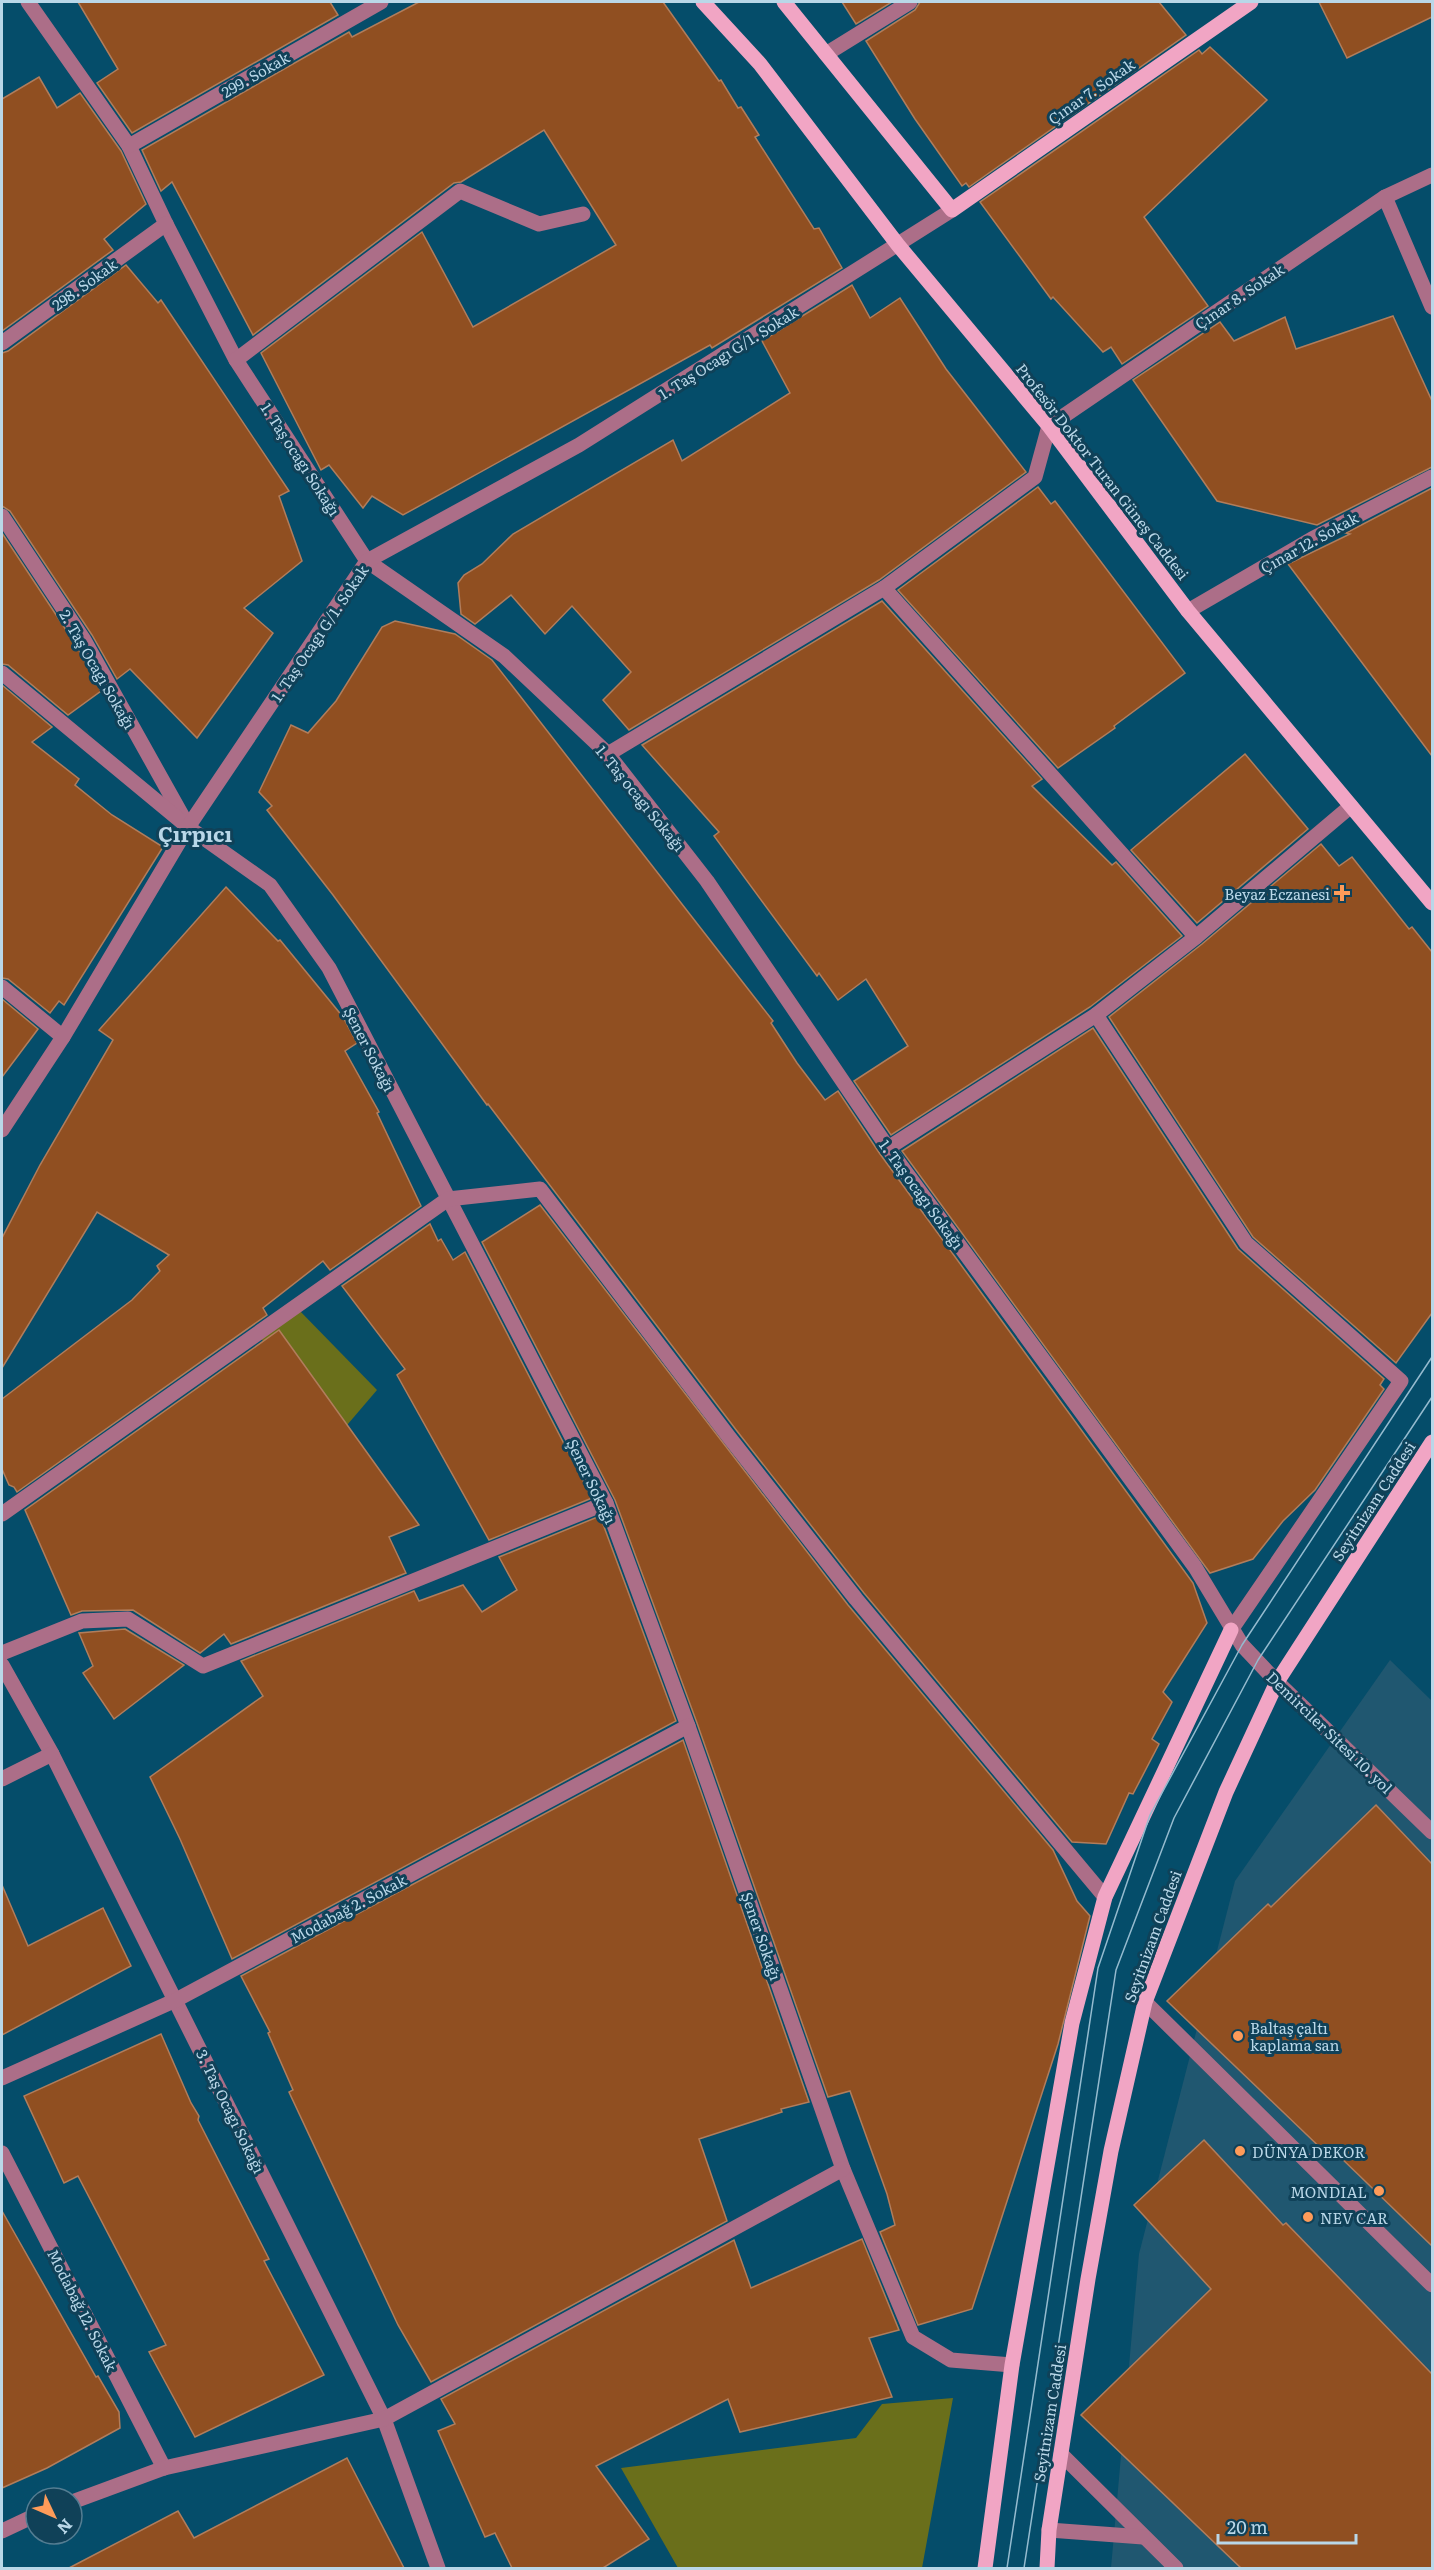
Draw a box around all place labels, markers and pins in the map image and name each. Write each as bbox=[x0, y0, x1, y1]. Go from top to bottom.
place label: Beyaz Eczanesi bbox=[1224, 882, 1330, 905]
marker: Beyaz Eczanesi bbox=[1335, 886, 1349, 900]
place label: Baltaş çaltı kaplama san bbox=[1250, 2016, 1339, 2056]
marker: Baltaş çaltı kaplama san bbox=[1231, 2029, 1245, 2043]
place label: DÜNYA DEKOR bbox=[1252, 2140, 1365, 2163]
marker: DÜNYA DEKOR bbox=[1233, 2144, 1247, 2158]
place label: MONDIAL bbox=[1290, 2180, 1367, 2203]
marker: MONDIAL bbox=[1372, 2184, 1386, 2198]
place label: NEV CAR bbox=[1320, 2206, 1388, 2229]
marker: NEV CAR bbox=[1301, 2210, 1315, 2224]

